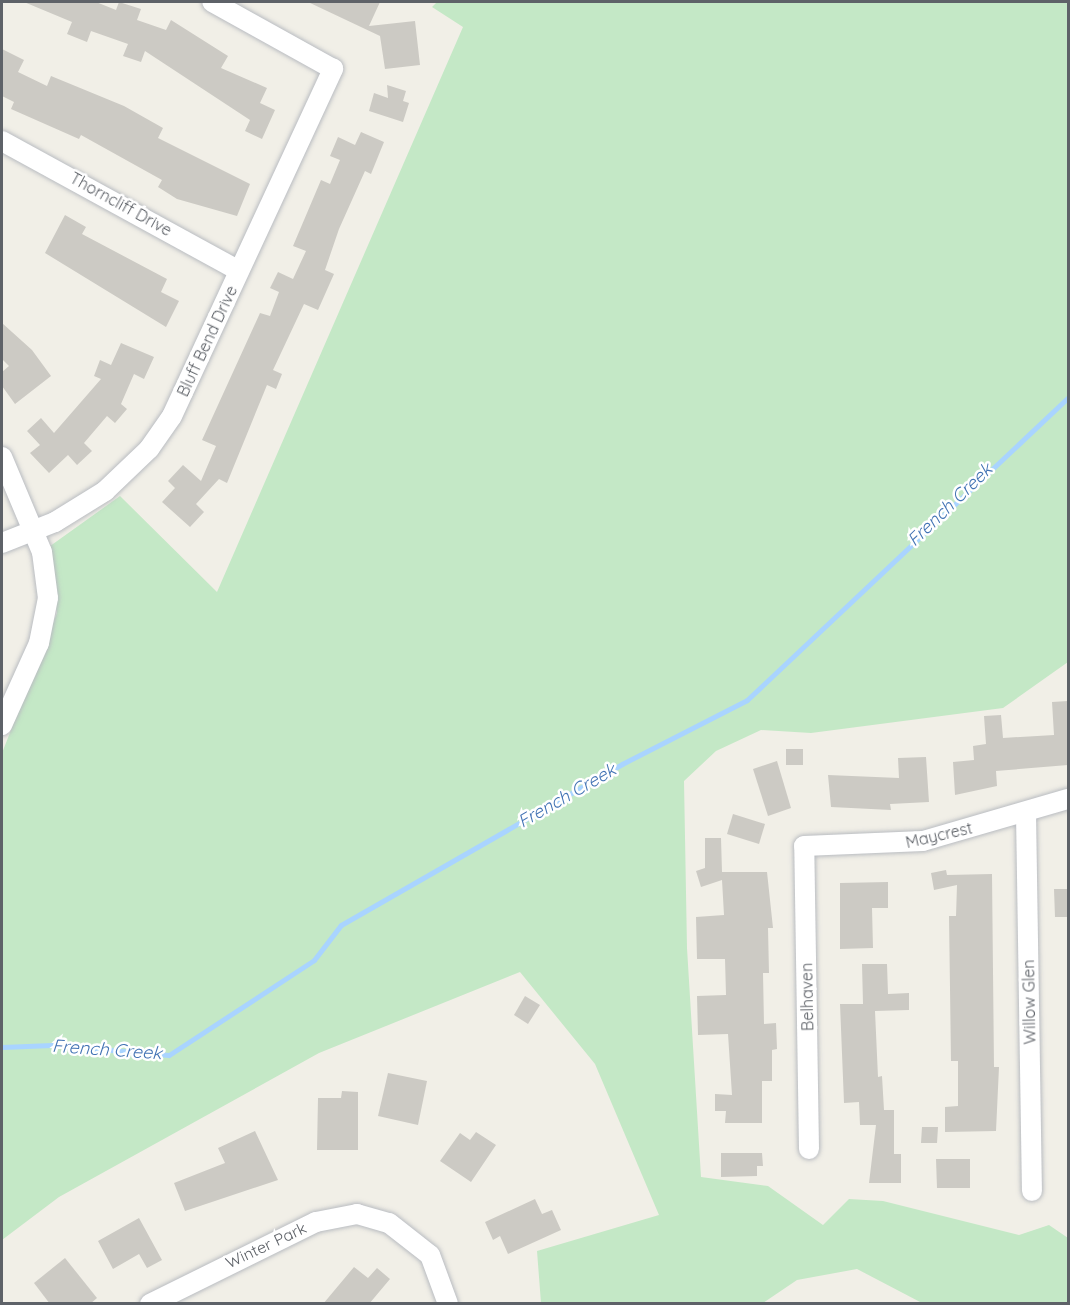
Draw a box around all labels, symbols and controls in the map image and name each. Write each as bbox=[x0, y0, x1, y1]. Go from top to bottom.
street label: Thorncliff Drive bbox=[67, 168, 175, 240]
street label: Bluff Bend Drive bbox=[173, 282, 241, 400]
water label: French Creek bbox=[903, 459, 997, 551]
water label: French Creek bbox=[514, 759, 620, 833]
street label: Maycrest bbox=[904, 818, 974, 852]
street label: Willow Glen bbox=[1019, 959, 1039, 1045]
street label: Belhaven bbox=[797, 963, 817, 1031]
water label: French Creek bbox=[51, 1035, 163, 1065]
street label: Winter Park bbox=[223, 1218, 309, 1272]

